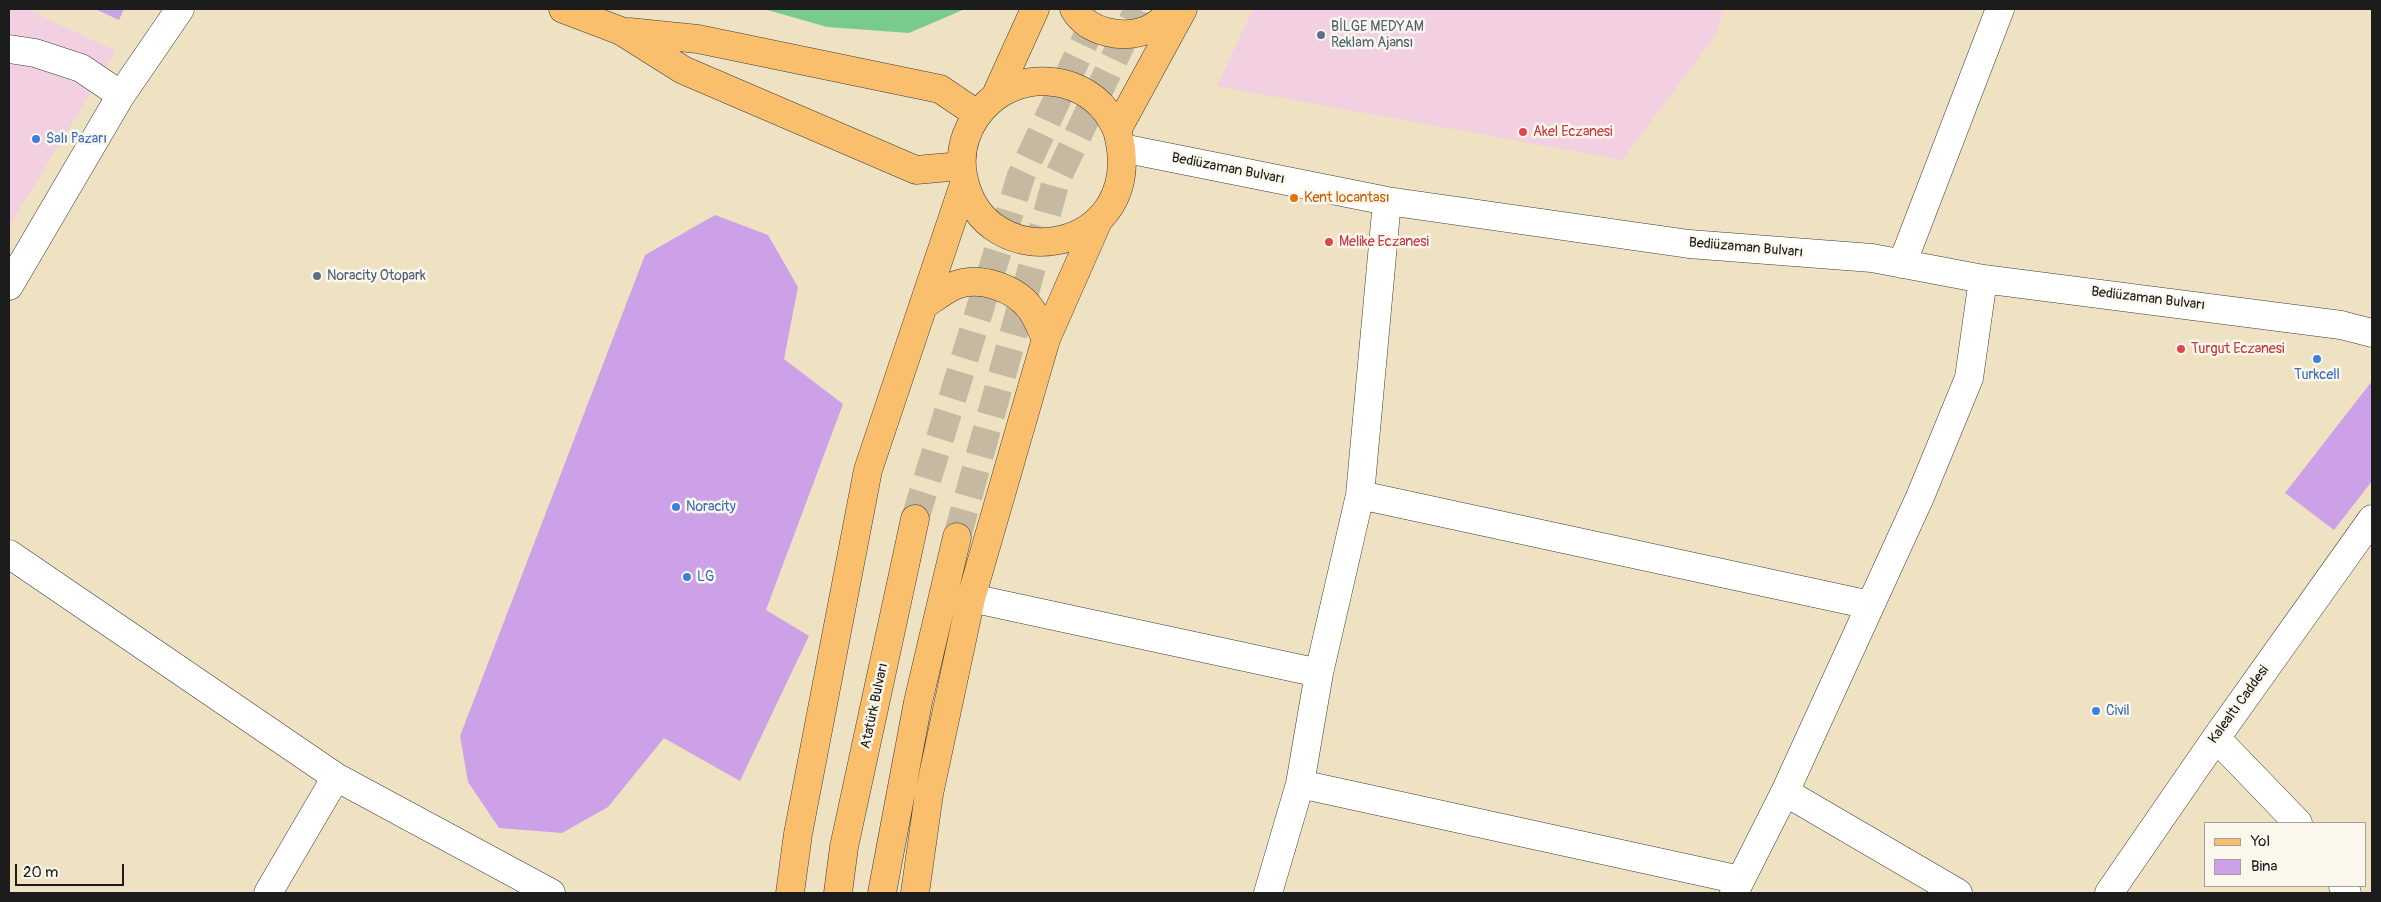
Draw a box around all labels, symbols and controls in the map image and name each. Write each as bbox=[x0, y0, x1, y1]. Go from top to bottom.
place label: BİLGE MEDYAM Reklam Ajansı bbox=[1331, 19, 1424, 52]
marker: BİLGE MEDYAM Reklam Ajansı bbox=[1315, 29, 1327, 41]
place label: Akel Eczanesi bbox=[1533, 124, 1613, 140]
marker: Akel Eczanesi bbox=[1517, 126, 1529, 138]
place label: Salı Pazarı bbox=[46, 131, 107, 147]
marker: Salı Pazarı bbox=[30, 133, 42, 145]
street label: Bediüzaman Bulvarı bbox=[1170, 150, 1286, 188]
place label: Kent locantası bbox=[1304, 190, 1390, 206]
marker: Kent locantası bbox=[1288, 192, 1300, 204]
place label: Melike Eczanesi bbox=[1339, 234, 1429, 250]
street label: Bediüzaman Bulvarı bbox=[1688, 235, 1804, 261]
marker: Melike Eczanesi bbox=[1323, 236, 1335, 248]
place label: Noracity Otopark bbox=[327, 268, 426, 284]
marker: Noracity Otopark bbox=[311, 270, 323, 282]
street label: Bediüzaman Bulvarı bbox=[2090, 284, 2206, 314]
place label: Turgut Eczanesi bbox=[2191, 341, 2285, 357]
marker: Turgut Eczanesi bbox=[2175, 343, 2187, 355]
marker: Turkcell bbox=[2311, 353, 2323, 365]
place label: Turkcell bbox=[2294, 367, 2340, 383]
place label: Noracity bbox=[686, 499, 736, 515]
marker: Noracity bbox=[670, 501, 682, 513]
place label: LG bbox=[697, 569, 714, 585]
marker: LG bbox=[681, 571, 693, 583]
street label: Atatürk Bulvarı bbox=[858, 661, 892, 751]
street label: Kalealtı Caddesi bbox=[2205, 663, 2273, 747]
place label: Civil bbox=[2106, 703, 2130, 719]
marker: Civil bbox=[2090, 705, 2102, 717]
legend bbox=[2204, 822, 2366, 887]
text: Yol bbox=[2251, 832, 2270, 851]
scale bar bbox=[18, 854, 126, 886]
text: Bina bbox=[2251, 857, 2277, 876]
text: 20 m bbox=[23, 863, 58, 882]

